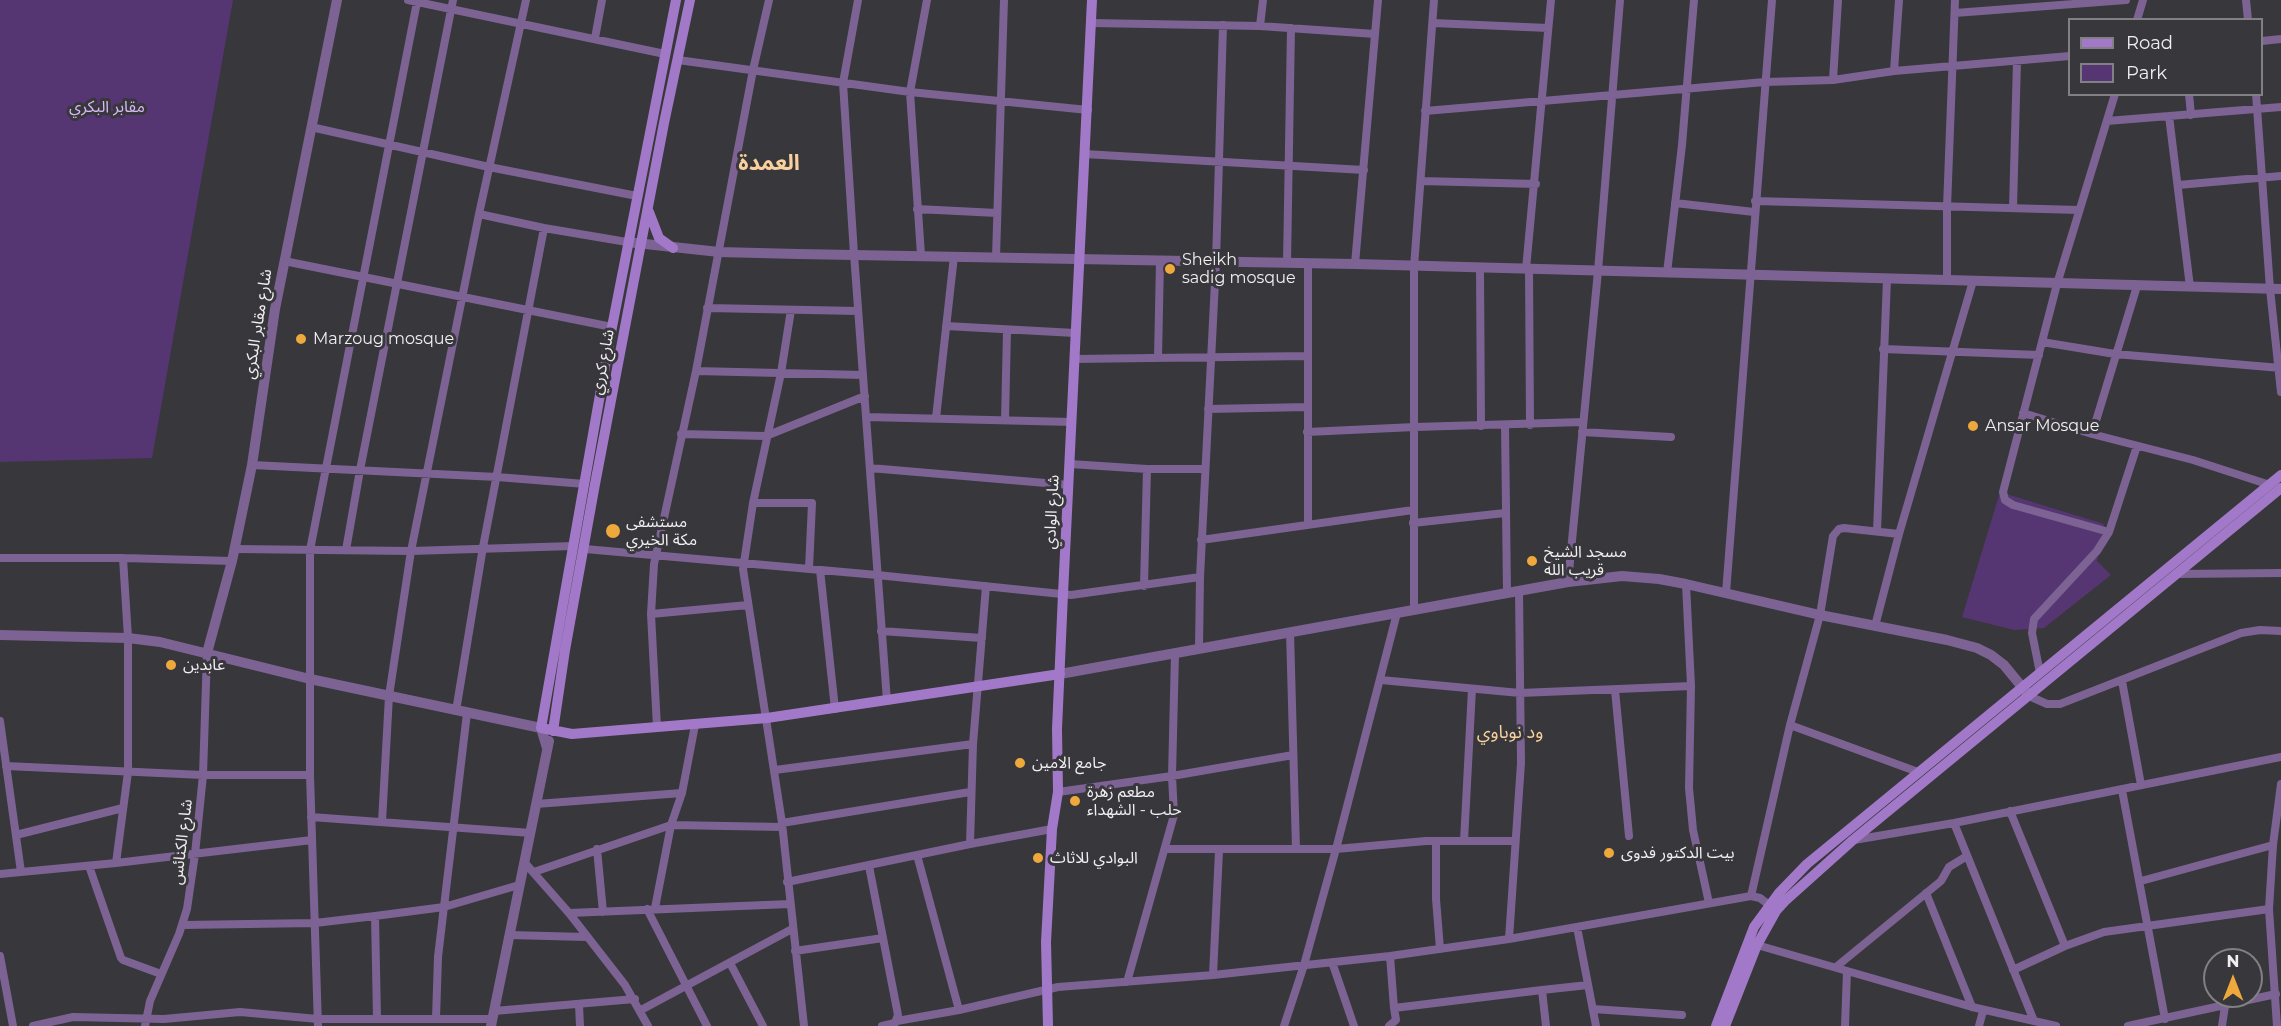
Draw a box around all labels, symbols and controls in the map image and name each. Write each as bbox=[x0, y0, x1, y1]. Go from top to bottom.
legend bbox=[2068, 18, 2263, 96]
text: Road bbox=[2126, 32, 2173, 54]
text: Park bbox=[2126, 62, 2167, 84]
park label: مقابر البكري bbox=[69, 97, 145, 117]
district label: العمدة bbox=[738, 151, 800, 177]
place label: Sheikh sadig mosque bbox=[1182, 250, 1296, 288]
marker: Sheikh sadig mosque bbox=[1163, 262, 1177, 276]
street label: شارع مقابر البكري bbox=[240, 268, 276, 380]
street label: شارع كرري bbox=[587, 328, 619, 396]
place label: Marzoug mosque bbox=[313, 329, 454, 349]
marker: Marzoug mosque bbox=[294, 332, 308, 346]
place label: Ansar Mosque bbox=[1985, 416, 2100, 436]
marker: Ansar Mosque bbox=[1966, 419, 1980, 433]
street label: شارع الوادي bbox=[1040, 474, 1064, 550]
place label: مستشفى مكة الخيري bbox=[626, 512, 697, 550]
marker: مستشفى مكة الخيري bbox=[604, 522, 622, 540]
place label: مسجد الشيخ قريب الله bbox=[1544, 542, 1627, 580]
marker: مسجد الشيخ قريب الله bbox=[1525, 554, 1539, 568]
place label: عابدين bbox=[183, 655, 225, 675]
marker: عابدين bbox=[164, 658, 178, 672]
district label: ود نوباوي bbox=[1477, 722, 1543, 744]
place label: جامع الامين bbox=[1032, 753, 1106, 773]
marker: جامع الامين bbox=[1013, 756, 1027, 770]
place label: مطعم زهرة حلب - الشهداء bbox=[1087, 782, 1182, 820]
marker: مطعم زهرة حلب - الشهداء bbox=[1068, 794, 1082, 808]
street label: شارع الكنائس bbox=[167, 798, 197, 886]
place label: بيت الدكتور فدوى bbox=[1621, 843, 1735, 863]
marker: بيت الدكتور فدوى bbox=[1602, 846, 1616, 860]
place label: البوادي للاثاث bbox=[1050, 848, 1138, 868]
marker: البوادي للاثاث bbox=[1031, 851, 1045, 865]
north arrow bbox=[2203, 948, 2263, 1008]
text: N bbox=[2227, 952, 2239, 971]

